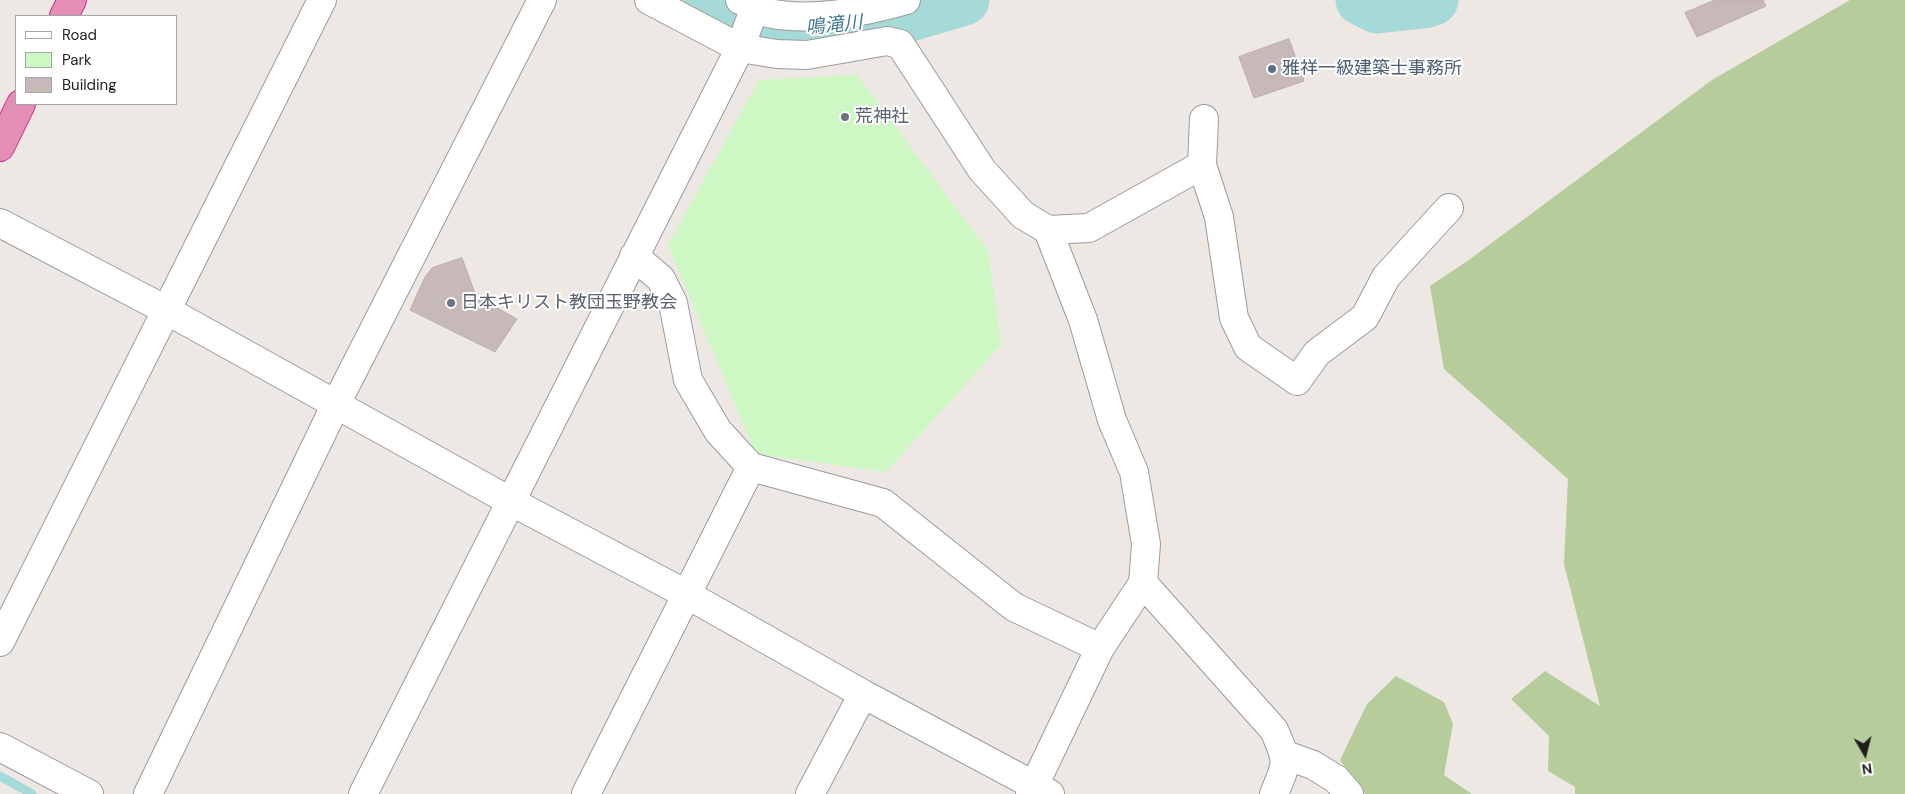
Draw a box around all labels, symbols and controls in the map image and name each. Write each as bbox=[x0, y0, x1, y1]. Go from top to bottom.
water label: 鳴滝川 bbox=[804, 12, 864, 40]
legend bbox=[15, 15, 178, 105]
text: Road bbox=[62, 25, 97, 45]
text: Park bbox=[62, 50, 92, 70]
place label: 雅祥一級建築士事務所 bbox=[1282, 58, 1462, 80]
marker: 雅祥一級建築士事務所 bbox=[1266, 63, 1278, 75]
text: Building bbox=[62, 75, 117, 95]
place label: 荒神社 bbox=[855, 106, 909, 128]
marker: 荒神社 bbox=[839, 111, 851, 123]
place label: 日本キリスト教団玉野教会 bbox=[461, 292, 677, 314]
marker: 日本キリスト教団玉野教会 bbox=[445, 297, 457, 309]
north arrow bbox=[1840, 729, 1890, 779]
text: N bbox=[1861, 759, 1873, 778]

